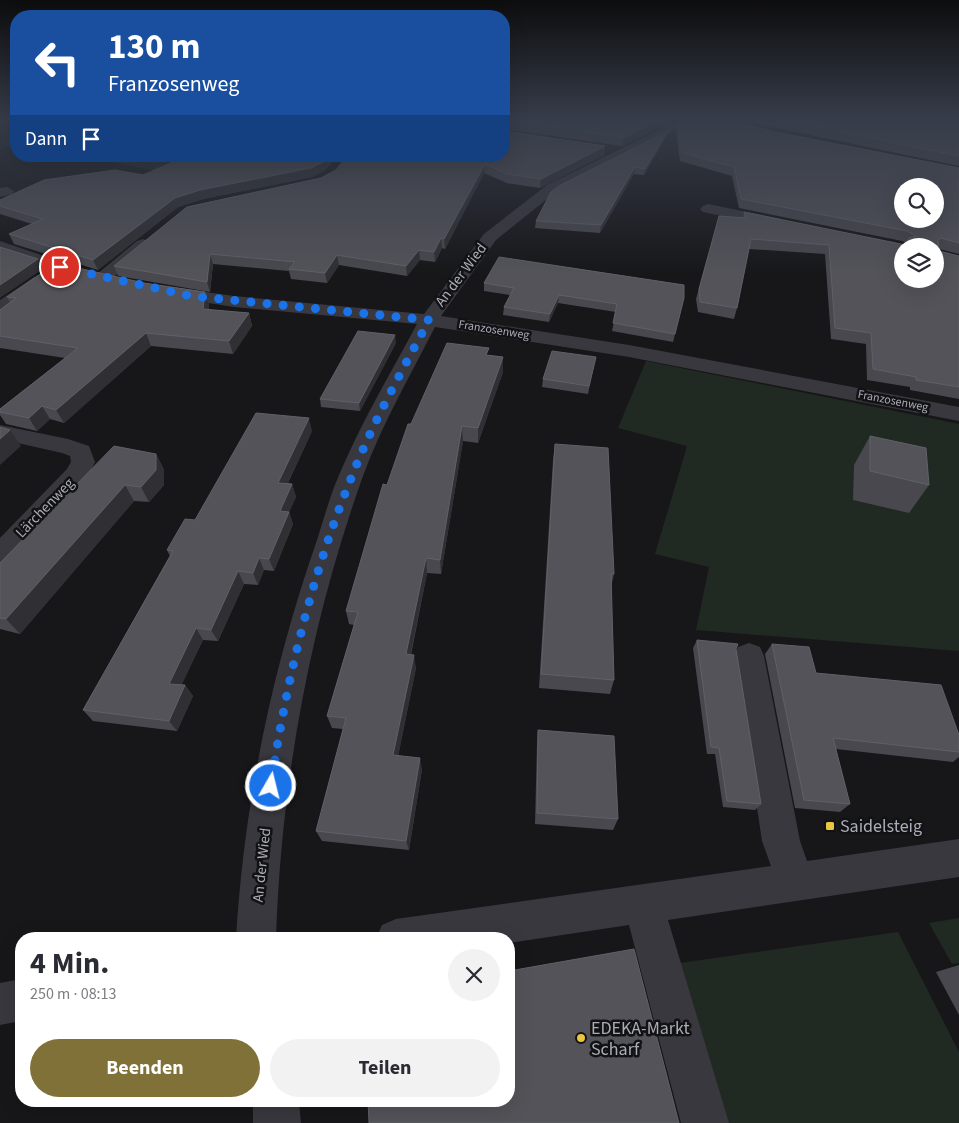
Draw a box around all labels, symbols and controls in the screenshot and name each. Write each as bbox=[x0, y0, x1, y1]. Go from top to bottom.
text: 130 m bbox=[108, 22, 200, 72]
icon: left bbox=[25, 30, 90, 95]
text: Franzosenweg bbox=[108, 68, 239, 100]
icon: arrive bbox=[77, 125, 105, 153]
text: Dann bbox=[25, 126, 67, 153]
map controls bbox=[894, 178, 944, 288]
button: search bbox=[894, 178, 944, 228]
button: layers bbox=[894, 238, 944, 288]
street label: An der Wied bbox=[430, 239, 492, 311]
pin bbox=[39, 246, 81, 288]
icon: arrive bbox=[46, 253, 74, 281]
street label: Franzosenweg bbox=[457, 316, 531, 344]
street label: Franzosenweg bbox=[856, 386, 930, 416]
street label: Lärchenweg bbox=[11, 473, 79, 543]
position arrow bbox=[244, 759, 296, 811]
place label: Saidelsteig bbox=[840, 814, 922, 839]
marker: Saidelsteig bbox=[824, 820, 836, 832]
street label: An der Wied bbox=[248, 827, 276, 903]
text: 4 Min. bbox=[30, 942, 109, 985]
button: close bbox=[448, 949, 500, 1001]
text: 250 m · 08:13 bbox=[30, 983, 117, 1005]
place label: EDEKA-Markt Scharf bbox=[591, 1016, 690, 1062]
marker: EDEKA-Markt Scharf bbox=[575, 1032, 587, 1044]
button: Beenden bbox=[30, 1039, 260, 1097]
button: Teilen bbox=[270, 1039, 500, 1097]

